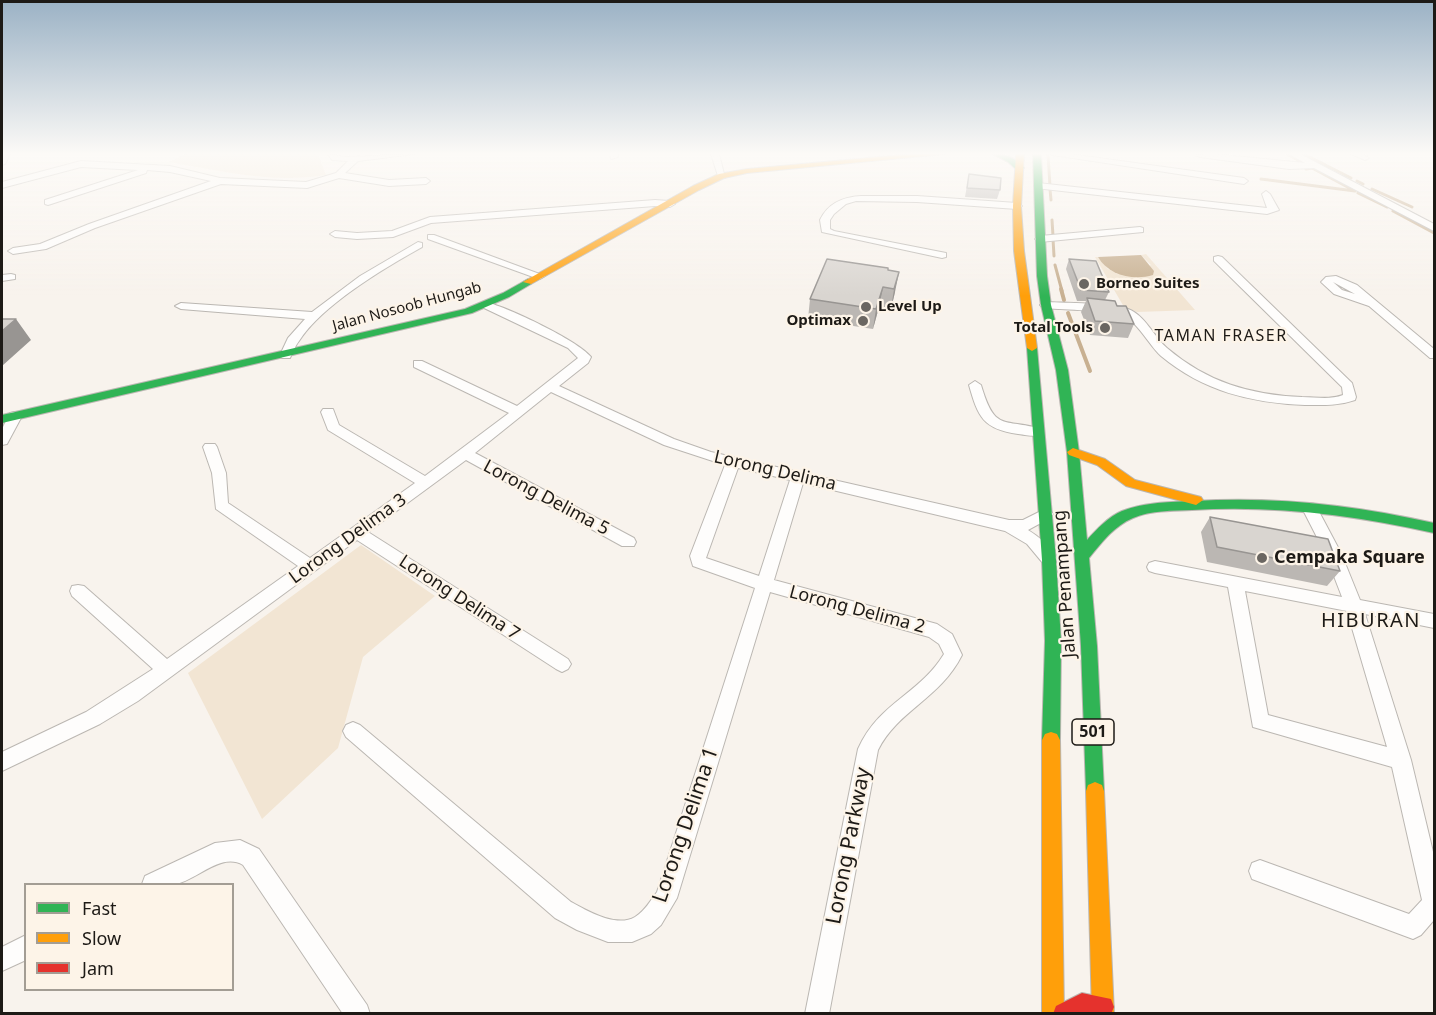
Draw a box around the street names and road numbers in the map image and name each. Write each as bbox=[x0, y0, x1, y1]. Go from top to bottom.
street label: Jalan Nosoob Hungab bbox=[331, 278, 483, 336]
street label: Lorong Delima bbox=[712, 446, 838, 496]
street label: Lorong Delima 5 bbox=[479, 456, 613, 540]
street label: Lorong Delima 3 bbox=[285, 489, 411, 589]
street label: Jalan Penampang bbox=[1049, 509, 1081, 659]
street label: Lorong Delima 7 bbox=[395, 551, 523, 645]
street label: Lorong Delima 2 bbox=[787, 581, 927, 639]
road number: 501 bbox=[1072, 719, 1114, 745]
street label: Lorong Delima 1 bbox=[648, 744, 724, 906]
street label: Lorong Parkway bbox=[821, 765, 877, 927]

